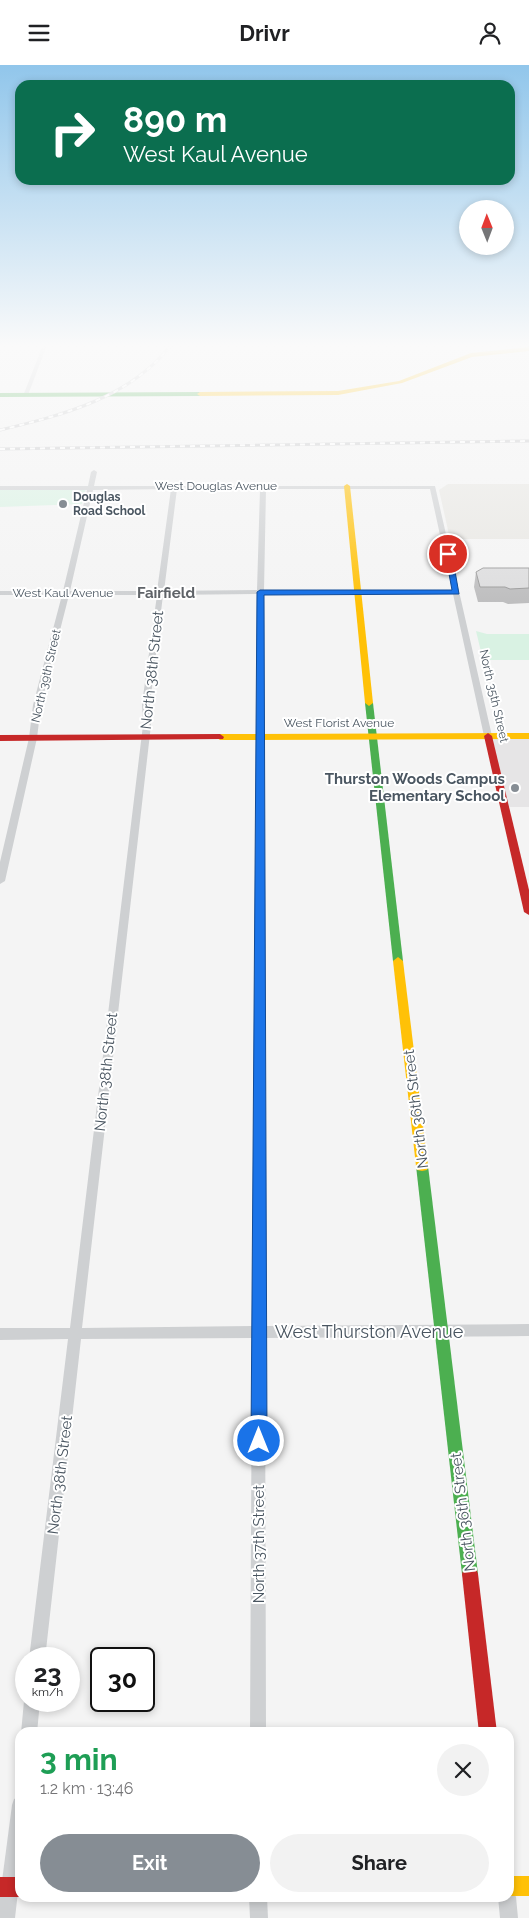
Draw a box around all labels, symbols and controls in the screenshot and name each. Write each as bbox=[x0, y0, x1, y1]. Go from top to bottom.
icon: menu bbox=[25, 19, 53, 47]
icon: person bbox=[476, 19, 504, 47]
text: Drivr bbox=[239, 20, 290, 46]
text: 890 m bbox=[123, 99, 227, 140]
icon: right bbox=[40, 100, 105, 165]
text: West Kaul Avenue bbox=[123, 141, 308, 167]
north arrow bbox=[459, 200, 514, 255]
map controls bbox=[459, 200, 514, 255]
street label: West Douglas Avenue bbox=[155, 479, 277, 493]
place label: Douglas Road School bbox=[73, 490, 145, 518]
marker: Douglas Road School bbox=[57, 498, 69, 510]
pin bbox=[427, 533, 469, 575]
icon: arrive bbox=[434, 540, 462, 568]
district label: Fairfield bbox=[137, 584, 195, 602]
street label: West Kaul Avenue bbox=[13, 586, 113, 600]
street label: North 38th Street bbox=[137, 610, 167, 730]
street label: North 39th Street bbox=[28, 628, 64, 724]
street label: North 35th Street bbox=[477, 648, 511, 744]
street label: West Florist Avenue bbox=[284, 716, 394, 730]
place label: Thurston Woods Campus Elementary School bbox=[325, 770, 505, 805]
marker: Thurston Woods Campus Elementary School bbox=[509, 782, 521, 794]
street label: North 38th Street bbox=[91, 1012, 121, 1132]
street label: North 36th Street bbox=[400, 1049, 432, 1169]
street label: West Thurston Avenue bbox=[275, 1321, 464, 1342]
position arrow bbox=[232, 1414, 284, 1466]
street label: North 38th Street bbox=[44, 1415, 76, 1535]
street label: North 36th Street bbox=[447, 1452, 479, 1572]
street label: North 37th Street bbox=[250, 1485, 268, 1603]
speed limit sign: 30 bbox=[90, 1647, 155, 1712]
text: 23 bbox=[33, 1658, 62, 1688]
text: km/h bbox=[32, 1685, 63, 1699]
text: 3 min bbox=[40, 1742, 118, 1777]
button: close bbox=[437, 1744, 489, 1796]
text: 1.2 km · 13:46 bbox=[40, 1779, 133, 1798]
button: Exit bbox=[40, 1834, 260, 1892]
button: Share bbox=[270, 1834, 489, 1892]

